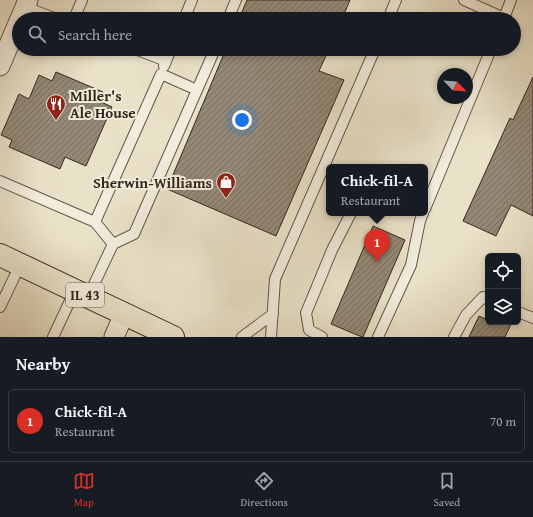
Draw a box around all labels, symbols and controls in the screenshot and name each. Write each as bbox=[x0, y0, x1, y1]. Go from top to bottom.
search box bbox=[12, 12, 521, 56]
icon: search bbox=[26, 23, 48, 45]
text: Search here bbox=[58, 24, 132, 45]
north arrow bbox=[437, 68, 473, 104]
place label: Miller's Ale House bbox=[70, 85, 136, 123]
restaurant icon: Miller's Ale House bbox=[45, 93, 67, 121]
your location bbox=[232, 110, 252, 130]
popup bbox=[326, 164, 428, 216]
text: Chick-fil-A bbox=[341, 170, 413, 191]
shop icon: Sherwin-Williams bbox=[215, 171, 237, 199]
place label: Sherwin-Williams bbox=[93, 172, 212, 193]
text: Restaurant bbox=[341, 191, 401, 210]
pin: 1 bbox=[364, 229, 390, 262]
map controls bbox=[485, 253, 521, 325]
button: locate bbox=[485, 253, 521, 289]
road number: IL 43 bbox=[66, 283, 104, 307]
button: layers bbox=[485, 289, 521, 325]
text: Nearby bbox=[16, 351, 70, 376]
text: Chick-fil-A bbox=[55, 401, 127, 422]
text: 1 bbox=[27, 412, 33, 431]
text: 70 m bbox=[490, 412, 516, 431]
text: Restaurant bbox=[55, 422, 115, 441]
tab: Map bbox=[73, 470, 95, 510]
tab: Directions bbox=[241, 470, 288, 510]
tab: Saved bbox=[433, 470, 460, 510]

